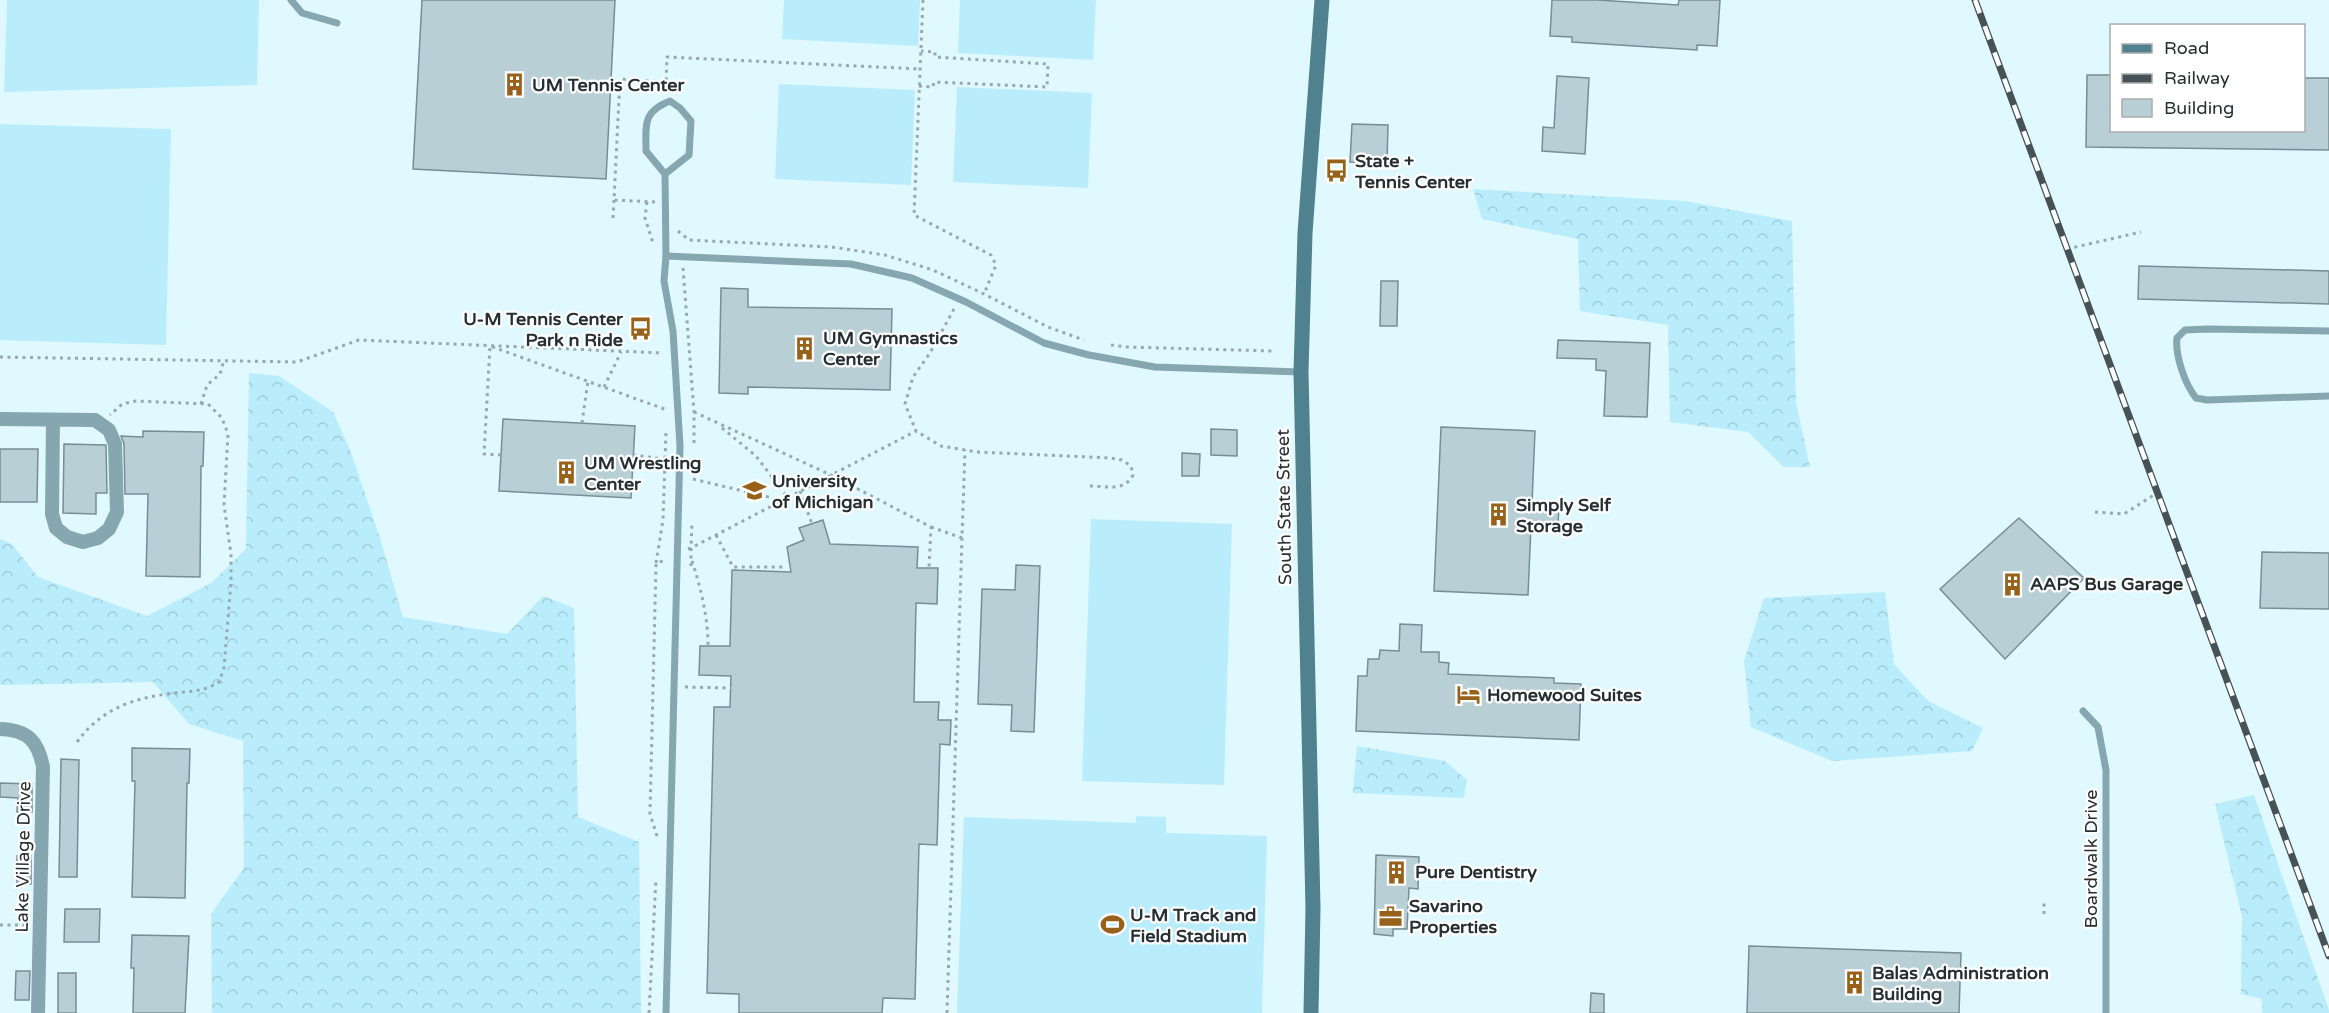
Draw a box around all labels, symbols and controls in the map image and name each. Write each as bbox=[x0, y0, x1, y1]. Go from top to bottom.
legend bbox=[2110, 24, 2305, 132]
text: Road bbox=[2164, 37, 2209, 59]
text: Railway bbox=[2164, 67, 2230, 89]
building icon: UM Tennis Center bbox=[501, 72, 527, 98]
place label: UM Tennis Center bbox=[532, 74, 686, 96]
text: Building bbox=[2164, 97, 2234, 119]
place label: State + Tennis Center bbox=[1354, 150, 1473, 193]
bus stop icon: State + Tennis Center bbox=[1324, 158, 1350, 184]
place label: U-M Tennis Center Park n Ride bbox=[463, 308, 624, 351]
bus stop icon: U-M Tennis Center Park n Ride bbox=[628, 316, 654, 342]
place label: UM Gymnastics Center bbox=[823, 327, 958, 370]
building icon: UM Gymnastics Center bbox=[792, 335, 818, 361]
street label: South State Street bbox=[1272, 429, 1296, 585]
place label: UM Wrestling Center bbox=[584, 452, 701, 495]
building icon: UM Wrestling Center bbox=[553, 460, 579, 486]
place label: University of Michigan bbox=[772, 470, 874, 513]
school or university icon: University of Michigan bbox=[741, 478, 767, 504]
place label: Simply Self Storage bbox=[1516, 494, 1612, 537]
building icon: Simply Self Storage bbox=[1485, 502, 1511, 528]
building icon: AAPS Bus Garage bbox=[1999, 571, 2025, 597]
place label: AAPS Bus Garage bbox=[2030, 573, 2183, 595]
hotel icon: Homewood Suites bbox=[1456, 682, 1482, 708]
place label: Homewood Suites bbox=[1487, 684, 1642, 706]
street label: Lake Village Drive bbox=[11, 781, 35, 933]
street label: Boardwalk Drive bbox=[2080, 790, 2102, 929]
building icon: Pure Dentistry bbox=[1384, 859, 1410, 885]
place label: Pure Dentistry bbox=[1415, 861, 1537, 883]
place label: Savarino Properties bbox=[1409, 895, 1498, 938]
office icon: Savarino Properties bbox=[1378, 903, 1404, 929]
place label: U-M Track and Field Stadium bbox=[1130, 904, 1256, 947]
sports icon: U-M Track and Field Stadium bbox=[1099, 912, 1125, 938]
place label: Balas Administration Building bbox=[1872, 962, 2049, 1005]
building icon: Balas Administration Building bbox=[1841, 970, 1867, 996]

